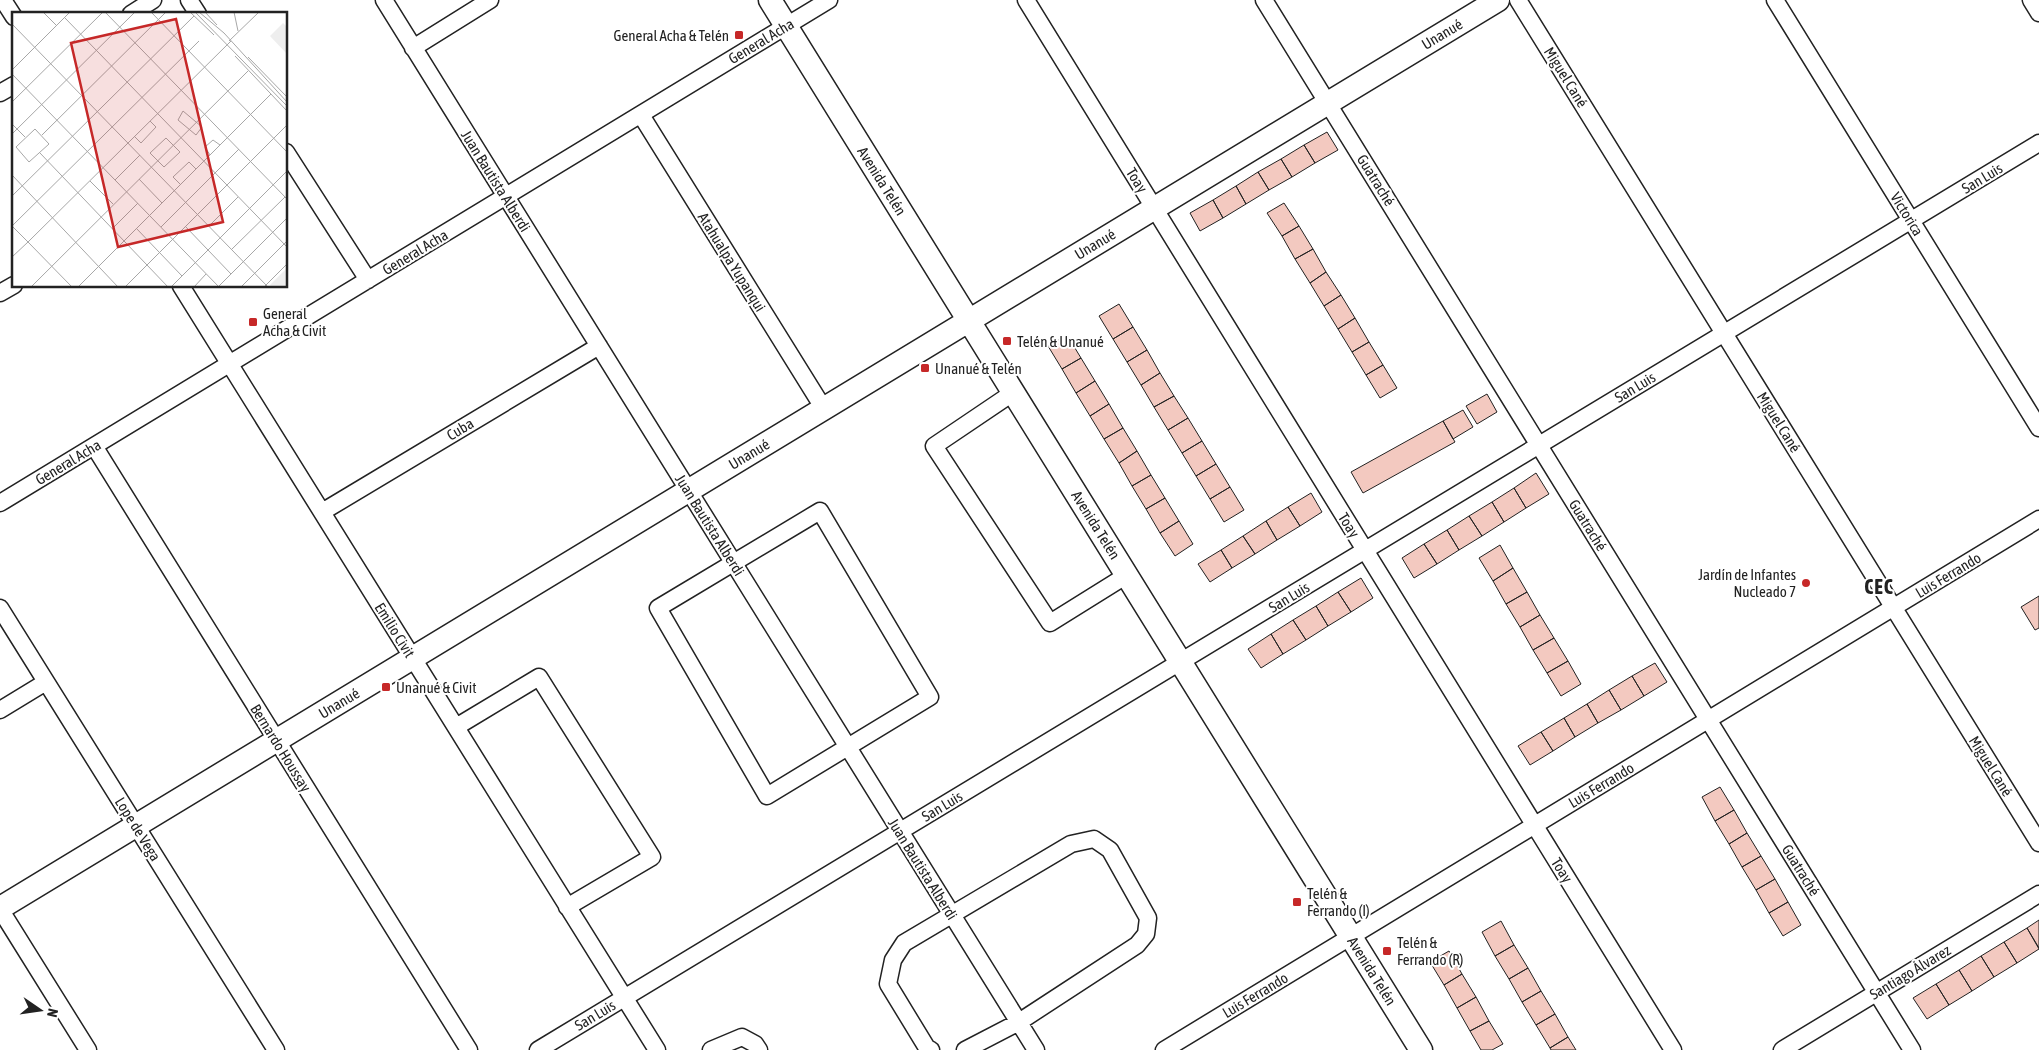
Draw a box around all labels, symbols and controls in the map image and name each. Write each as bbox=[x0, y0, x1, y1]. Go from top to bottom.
inset map bbox=[12, 12, 288, 288]
street label: General Acha bbox=[725, 15, 797, 67]
street label: Unanué bbox=[1419, 15, 1466, 53]
place label: General Acha & Telén bbox=[614, 27, 729, 44]
marker: General Acha & Telén bbox=[733, 29, 745, 41]
street label: Miguel Cané bbox=[1541, 44, 1591, 110]
street label: Juan Bautista Alberdi bbox=[458, 127, 534, 235]
street label: Avenida Telén bbox=[854, 144, 910, 218]
street label: Guatraché bbox=[1354, 151, 1398, 209]
street label: San Luis bbox=[1959, 159, 2005, 197]
street label: Toay bbox=[1123, 165, 1151, 195]
street label: Victorica bbox=[1887, 189, 1927, 239]
street label: Atahualpa Yupanqui bbox=[695, 209, 769, 315]
street label: Unanué bbox=[1072, 225, 1119, 263]
street label: General Acha bbox=[379, 226, 451, 278]
place label: General Acha & Civit bbox=[263, 305, 326, 339]
marker: General Acha & Civit bbox=[247, 316, 259, 328]
place label: Telén & Unanué bbox=[1017, 333, 1104, 350]
marker: Telén & Unanué bbox=[1001, 335, 1013, 347]
place label: Unanué & Telén bbox=[935, 360, 1022, 377]
marker: Unanué & Telén bbox=[919, 362, 931, 374]
street label: San Luis bbox=[1612, 368, 1658, 406]
street label: Miguel Cané bbox=[1754, 389, 1804, 455]
street label: Cuba bbox=[444, 414, 476, 444]
street label: Unanué bbox=[726, 435, 773, 473]
street label: General Acha bbox=[32, 436, 104, 488]
street label: Juan Bautista Alberdi bbox=[672, 471, 748, 579]
street label: Avenida Telén bbox=[1068, 488, 1124, 562]
street label: Guatraché bbox=[1566, 496, 1610, 554]
street label: Toay bbox=[1335, 510, 1363, 540]
street label: Luis Ferrando bbox=[1912, 549, 1984, 601]
place label: Jardín de Infantes Nucleado 7 bbox=[1698, 566, 1796, 600]
district label: CEC bbox=[1864, 575, 1894, 598]
marker: Jardín de Infantes Nucleado 7 bbox=[1800, 577, 1812, 589]
street label: San Luis bbox=[1266, 578, 1312, 616]
street label: Emilio Civit bbox=[372, 599, 418, 661]
place label: Unanué & Civit bbox=[396, 679, 477, 696]
marker: Unanué & Civit bbox=[380, 681, 392, 693]
street label: Unanué bbox=[316, 684, 363, 722]
street label: Bernardo Houssay bbox=[247, 701, 315, 795]
street label: Miguel Cané bbox=[1966, 733, 2016, 799]
street label: Luis Ferrando bbox=[1565, 759, 1637, 811]
street label: San Luis bbox=[919, 787, 965, 825]
street label: Lope de Vega bbox=[112, 794, 164, 864]
street label: Juan Bautista Alberdi bbox=[885, 815, 961, 923]
street label: Guatraché bbox=[1779, 841, 1823, 899]
street label: Toay bbox=[1548, 855, 1576, 885]
place label: Telén & Ferrando (I) bbox=[1307, 885, 1370, 919]
marker: Telén & Ferrando (I) bbox=[1291, 896, 1303, 908]
street label: Avenida Telén bbox=[1344, 934, 1400, 1008]
place label: Telén & Ferrando (R) bbox=[1397, 934, 1463, 968]
street label: Santiago Álvarez bbox=[1866, 941, 1954, 1003]
marker: Telén & Ferrando (R) bbox=[1381, 945, 1393, 957]
street label: Luis Ferrando bbox=[1219, 969, 1291, 1021]
north arrow bbox=[15, 985, 65, 1035]
street label: San Luis bbox=[572, 996, 618, 1034]
text: N bbox=[44, 1007, 61, 1019]

